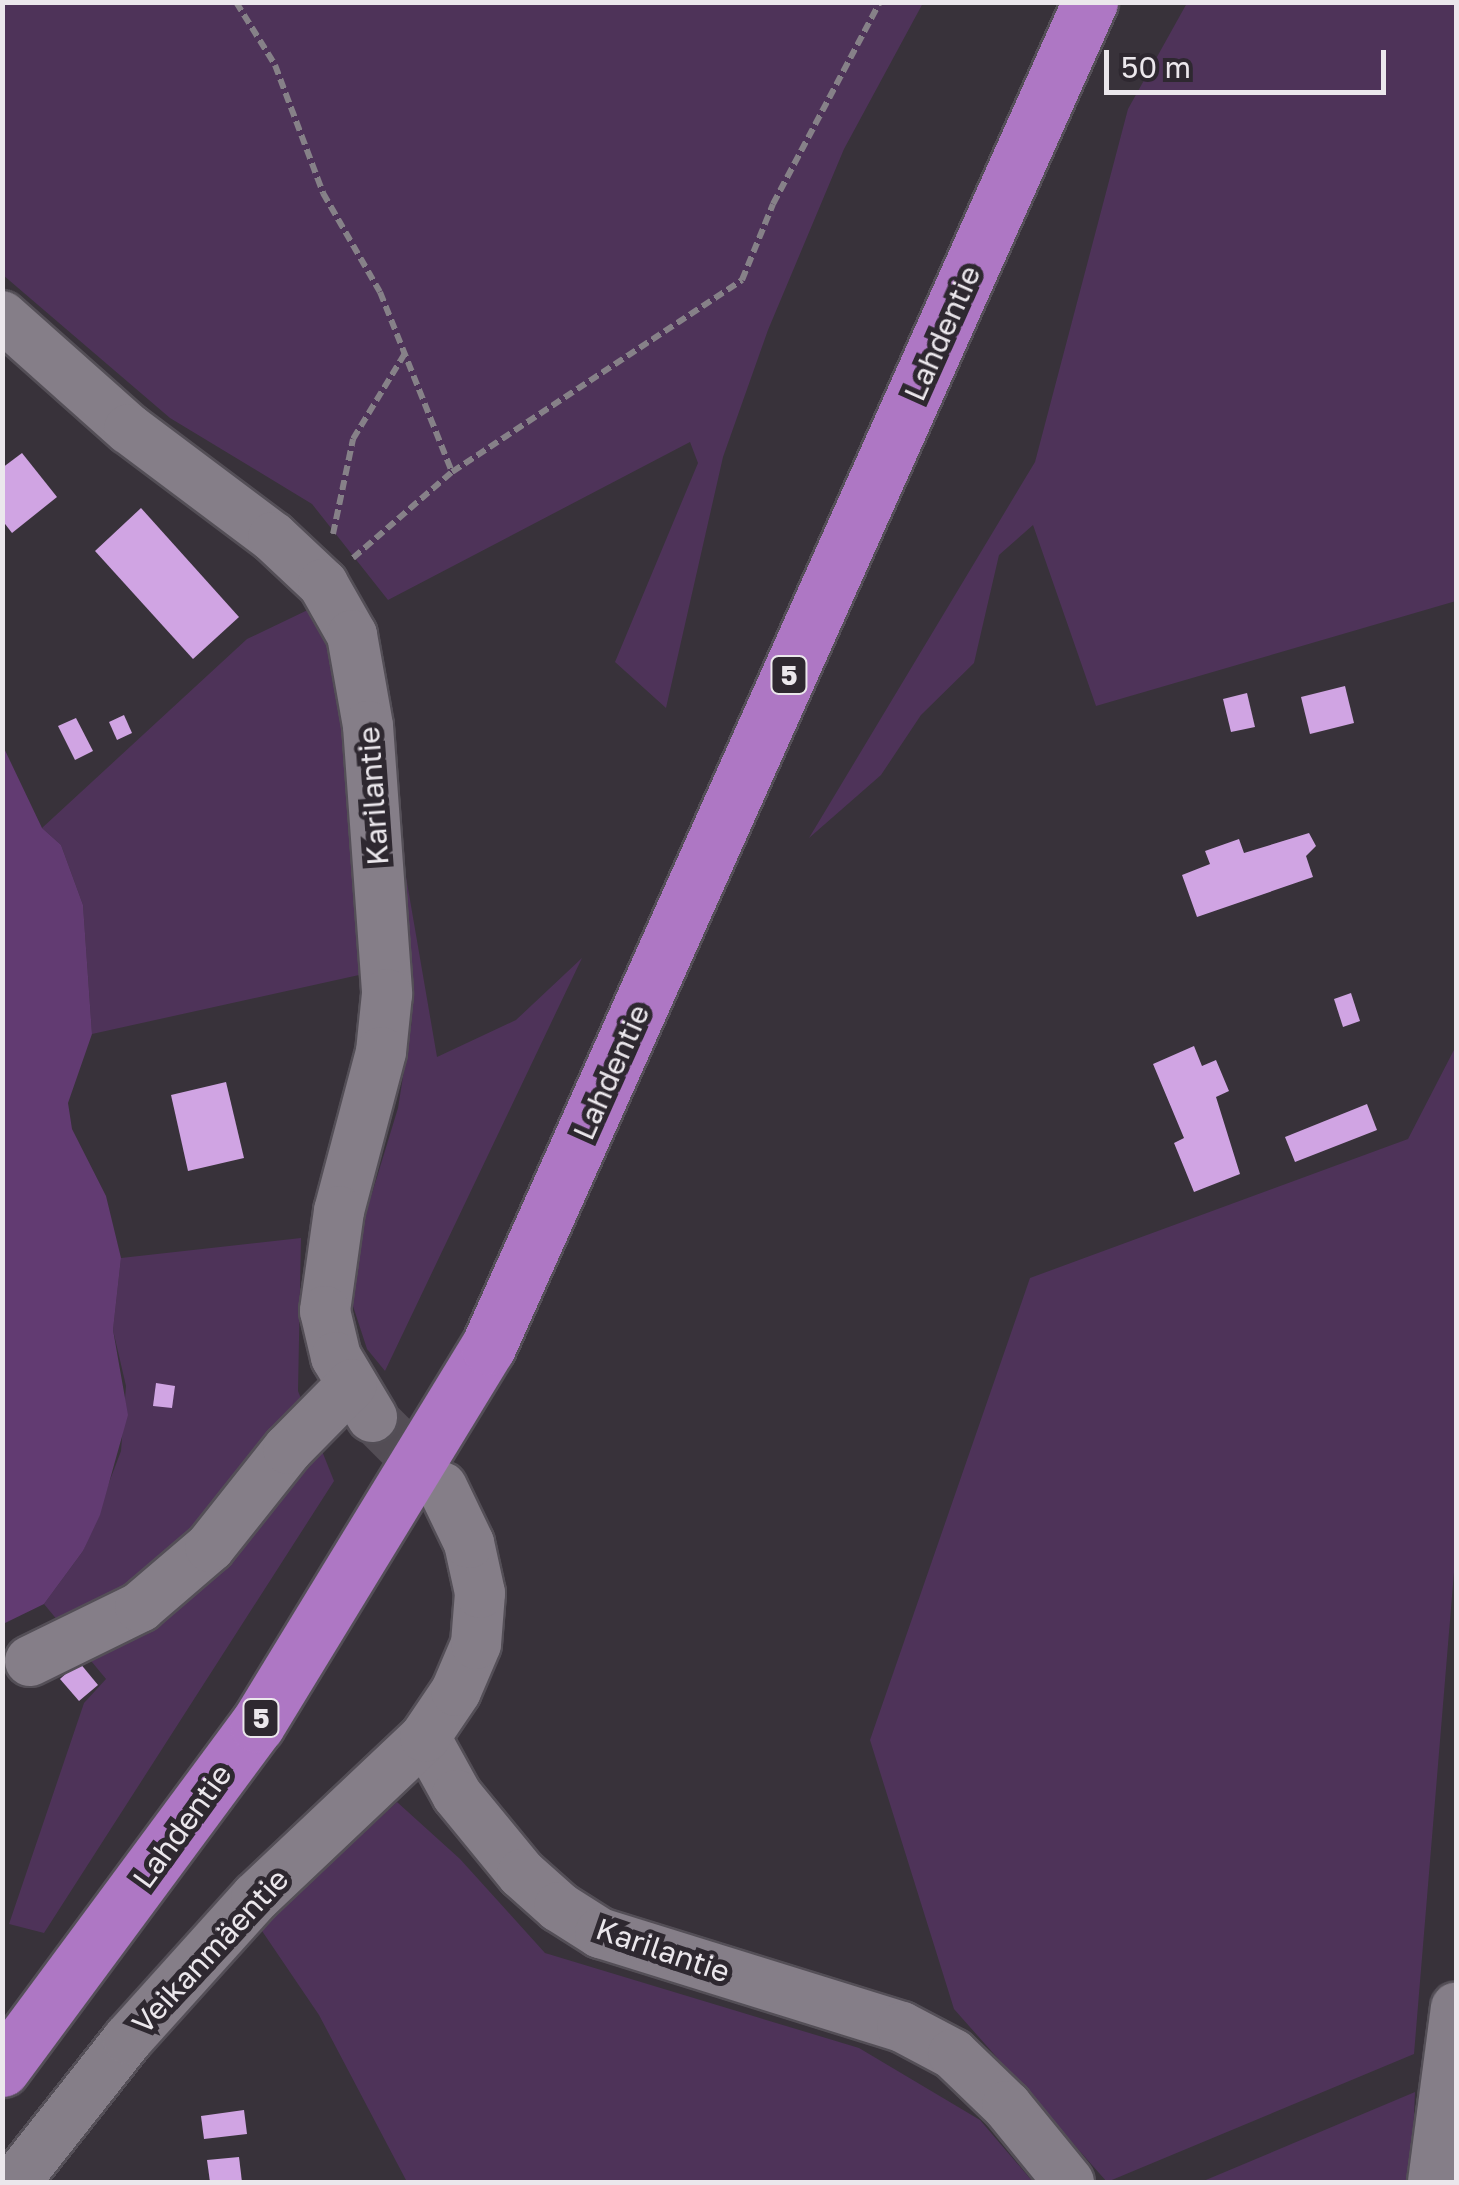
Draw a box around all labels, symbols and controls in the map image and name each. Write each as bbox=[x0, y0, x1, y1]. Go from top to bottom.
scale bar bbox=[1109, 30, 1392, 92]
text: 50 m bbox=[1121, 49, 1191, 85]
street label: Lahdentie bbox=[896, 260, 988, 406]
road number: 5 bbox=[769, 652, 809, 698]
street label: Karilantie bbox=[350, 725, 396, 867]
street label: Lahdentie bbox=[565, 999, 657, 1145]
road number: 5 bbox=[241, 1695, 281, 1741]
street label: Lahdentie bbox=[125, 1757, 239, 1895]
street label: Veikanmäentie bbox=[124, 1861, 296, 2041]
street label: Karilantie bbox=[591, 1910, 735, 1990]

